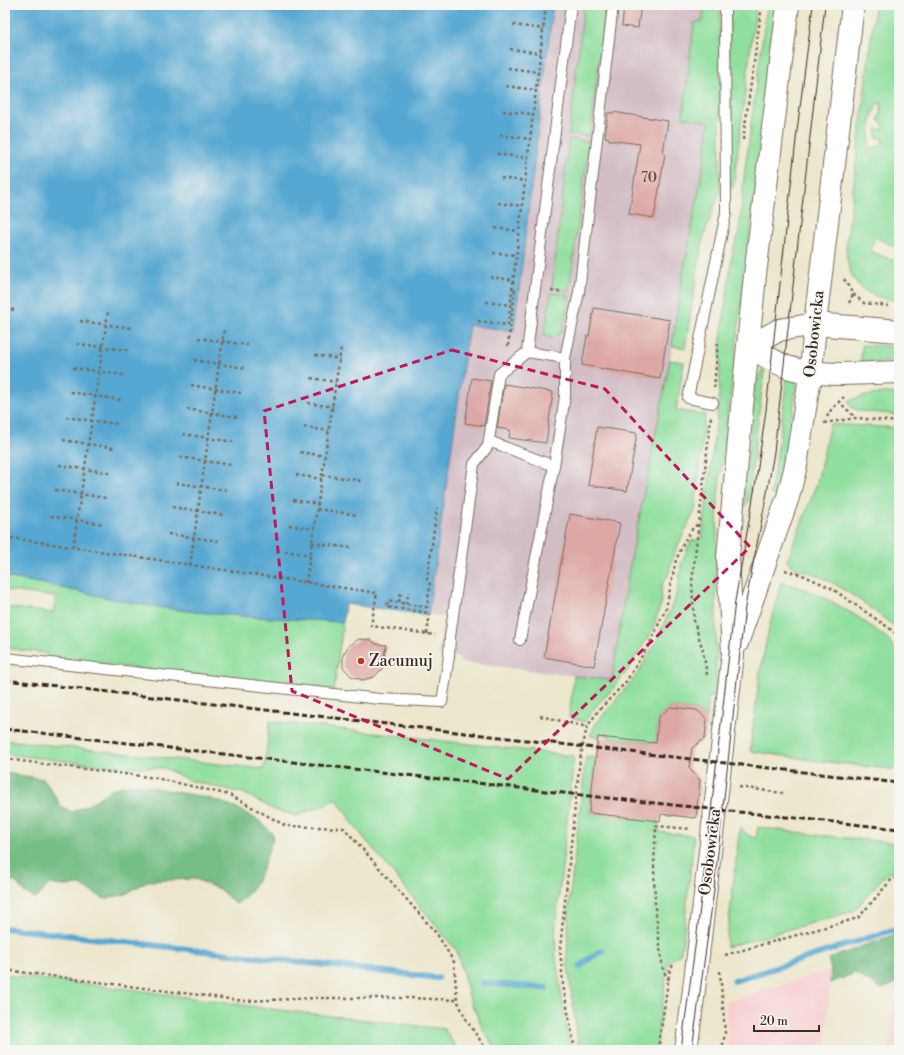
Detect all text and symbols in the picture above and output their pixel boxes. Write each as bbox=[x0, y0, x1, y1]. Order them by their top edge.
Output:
house number: 70 bbox=[641, 169, 657, 187]
street label: Osobowicka bbox=[799, 288, 829, 379]
place label: Zacumuj bbox=[369, 651, 433, 671]
marker: Zacumuj bbox=[356, 656, 366, 666]
street label: Osobowicka bbox=[695, 806, 725, 897]
scale bar bbox=[754, 1007, 819, 1033]
text: 20 m bbox=[760, 1014, 788, 1029]

